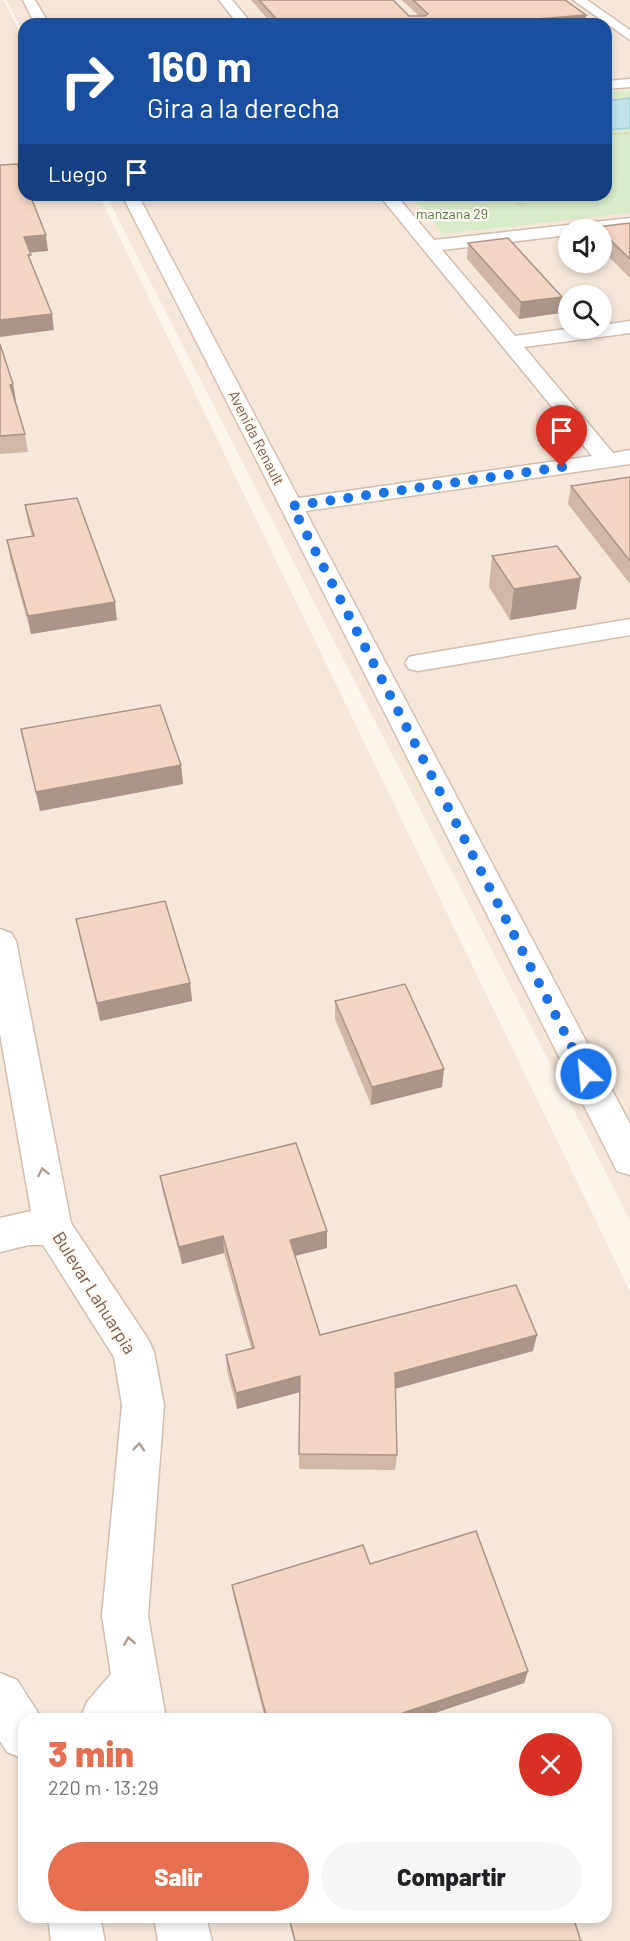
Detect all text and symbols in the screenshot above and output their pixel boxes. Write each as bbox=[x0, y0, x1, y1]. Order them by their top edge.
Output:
text: 160 m bbox=[147, 40, 252, 90]
icon: right bbox=[48, 42, 126, 120]
text: Gira a la derecha bbox=[147, 91, 340, 123]
icon: arrive bbox=[120, 156, 153, 189]
text: Luego bbox=[48, 160, 108, 186]
park label: manzana 29 bbox=[416, 205, 488, 222]
map controls bbox=[558, 219, 612, 339]
button: sound bbox=[558, 219, 612, 273]
button: search bbox=[558, 285, 612, 339]
street label: Avenida Renault bbox=[225, 387, 289, 488]
pin bbox=[536, 405, 587, 467]
icon: arrive bbox=[545, 414, 578, 447]
position arrow bbox=[554, 1042, 618, 1106]
one-way arrow bbox=[37, 1168, 50, 1178]
street label: Bulevar Lahuarpia bbox=[48, 1227, 141, 1358]
one-way arrow bbox=[132, 1442, 145, 1451]
one-way arrow bbox=[123, 1636, 135, 1645]
text: 3 min bbox=[48, 1731, 134, 1774]
button: close bbox=[519, 1733, 582, 1796]
text: 220 m · 13:29 bbox=[48, 1775, 159, 1799]
button: Salir bbox=[48, 1842, 309, 1911]
button: Compartir bbox=[321, 1842, 582, 1911]

